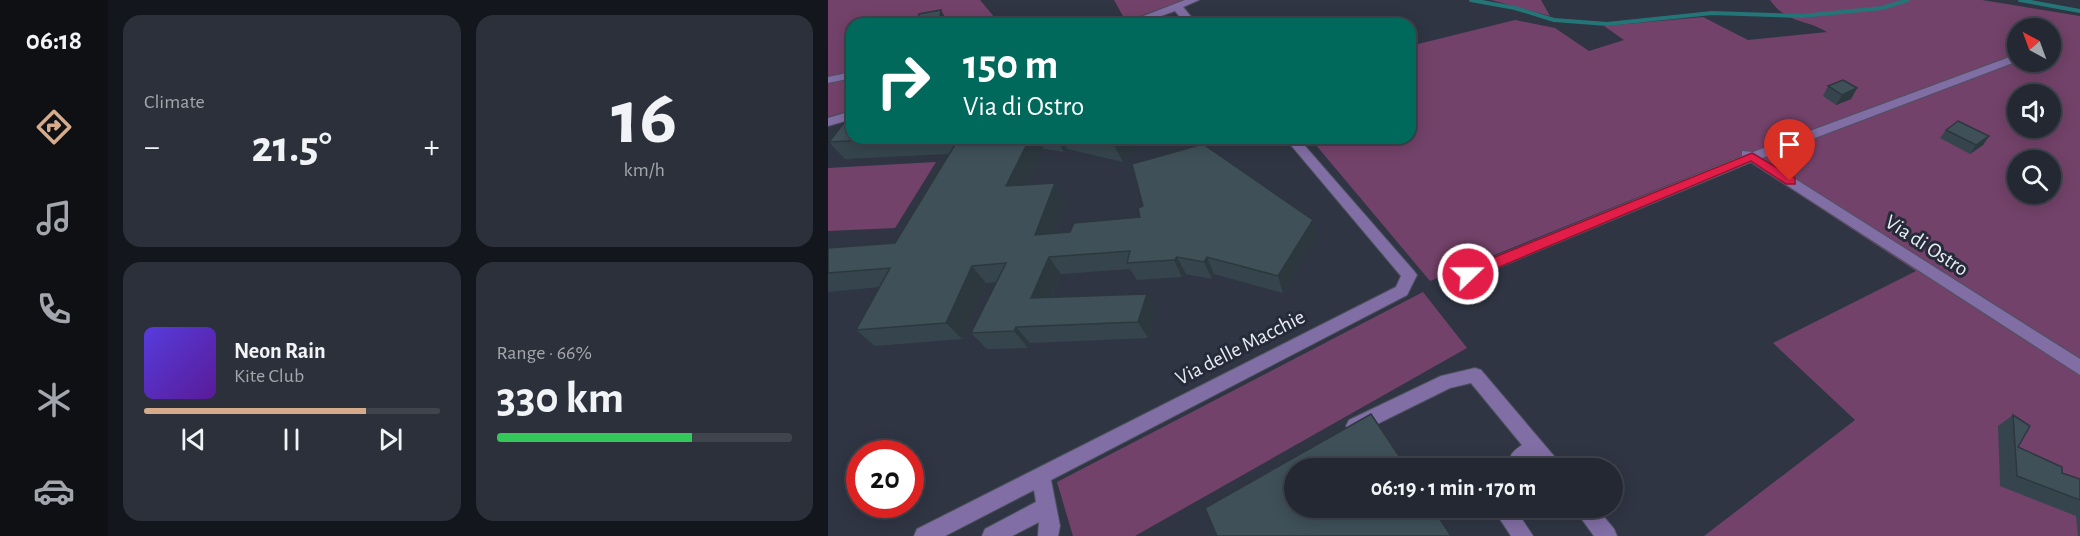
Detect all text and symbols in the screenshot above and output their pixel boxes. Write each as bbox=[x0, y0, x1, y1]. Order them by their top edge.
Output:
north arrow bbox=[2007, 18, 2061, 72]
map controls bbox=[2007, 18, 2061, 204]
text: 06:18 bbox=[26, 27, 82, 54]
icon: right bbox=[864, 42, 942, 120]
text: 150 m bbox=[963, 44, 1058, 86]
text: 16 bbox=[611, 80, 677, 158]
button: sound bbox=[2007, 84, 2061, 138]
text: Climate bbox=[144, 92, 205, 112]
text: Via di Ostro bbox=[963, 93, 1084, 120]
icon: directions bbox=[33, 106, 75, 148]
pin bbox=[1764, 119, 1815, 181]
text: 21.5° bbox=[252, 125, 332, 170]
icon: arrive bbox=[1773, 128, 1806, 161]
text: − bbox=[144, 131, 160, 164]
text: + bbox=[424, 131, 439, 164]
button: search bbox=[2007, 150, 2061, 204]
text: km/h bbox=[624, 160, 665, 180]
icon: music bbox=[33, 197, 75, 239]
street label: Via di Ostro bbox=[1881, 211, 1972, 280]
position arrow bbox=[1436, 242, 1500, 306]
icon: phone bbox=[33, 288, 75, 330]
street label: Via delle Macchie bbox=[1172, 306, 1308, 389]
text: Neon Rain bbox=[234, 340, 326, 362]
text: Range · 66% bbox=[497, 343, 592, 363]
text: Kite Club bbox=[234, 366, 304, 386]
text: 330 km bbox=[497, 376, 624, 421]
icon: climate bbox=[33, 379, 75, 421]
icon: previous bbox=[177, 423, 210, 456]
icon: pause bbox=[275, 423, 308, 456]
icon: next bbox=[374, 423, 407, 456]
speed limit sign: 20 bbox=[846, 440, 924, 518]
icon: car bbox=[33, 470, 75, 512]
text: 06:19 · 1 min · 170 m bbox=[1371, 477, 1536, 499]

